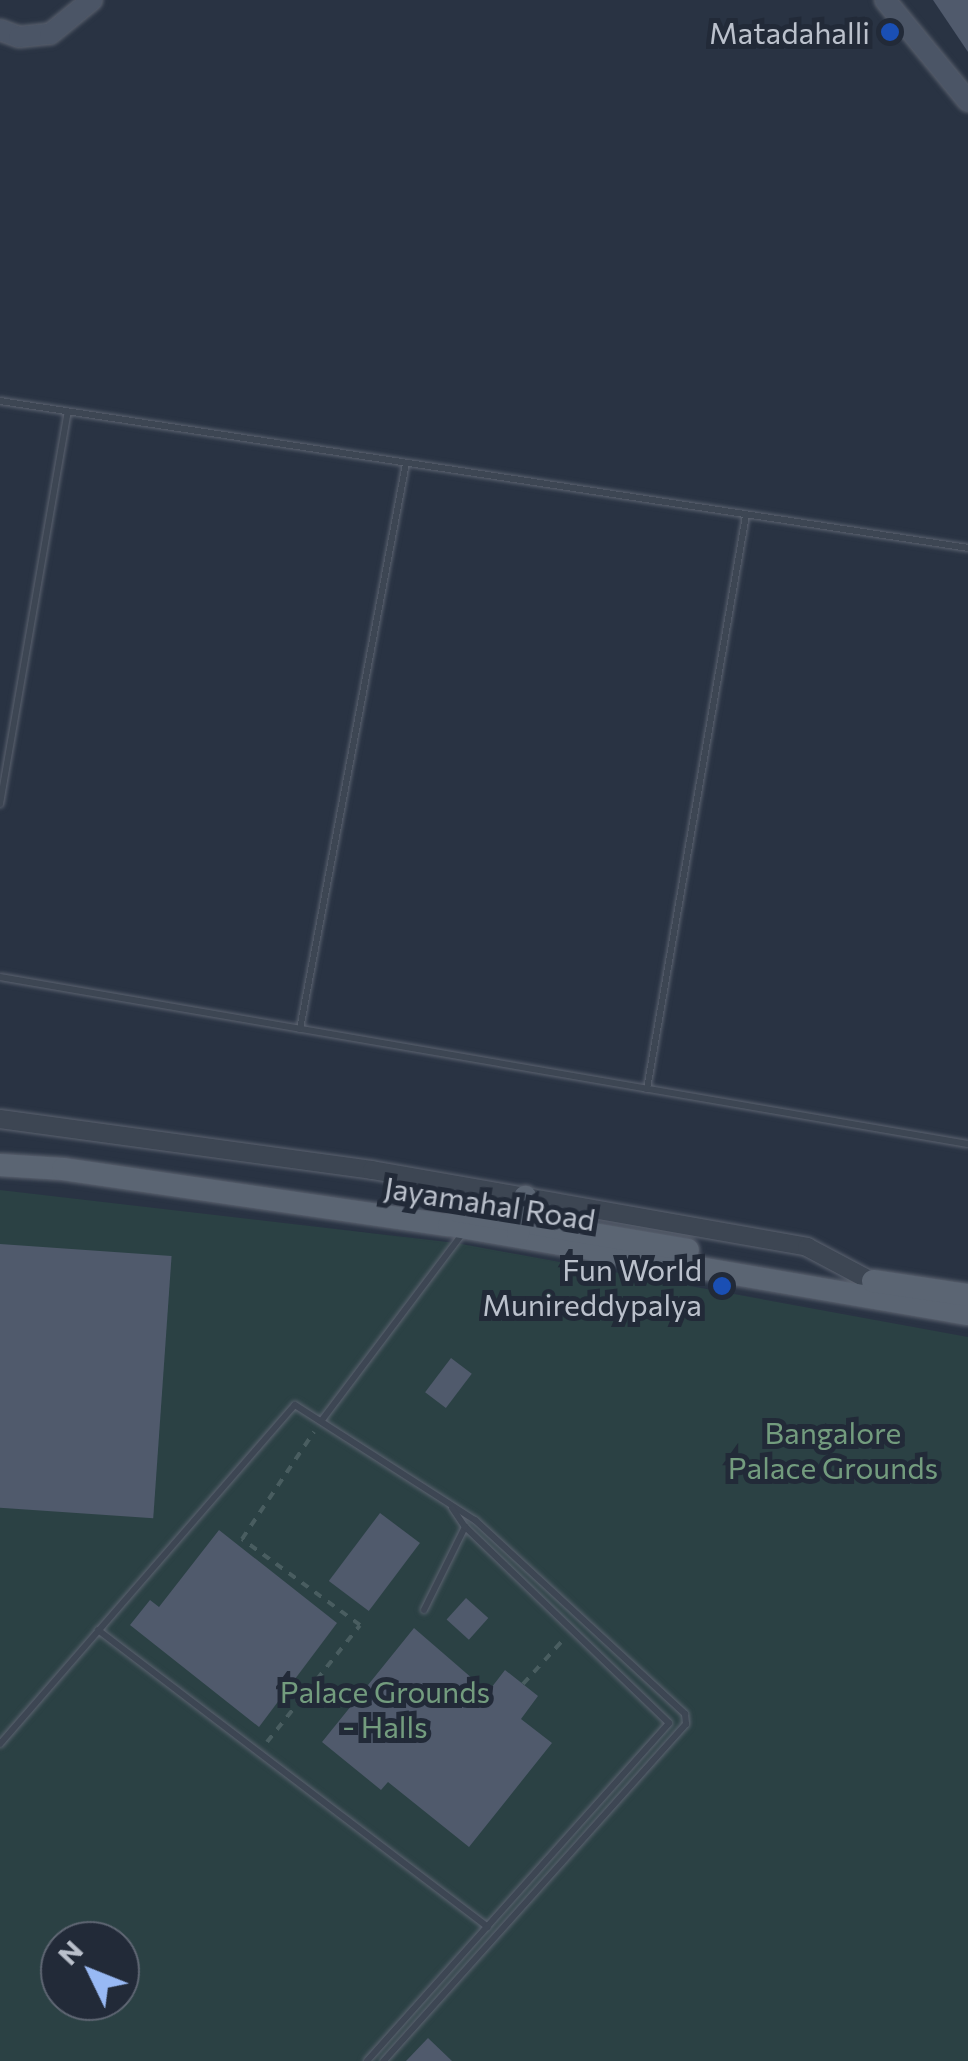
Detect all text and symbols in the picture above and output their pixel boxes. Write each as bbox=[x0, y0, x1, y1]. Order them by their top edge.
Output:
place label: Matadahalli bbox=[709, 14, 870, 50]
marker: Matadahalli bbox=[879, 21, 901, 43]
street label: Jayamahal Road bbox=[382, 1169, 598, 1237]
place label: Fun World Munireddypalya bbox=[482, 1251, 702, 1322]
marker: Fun World Munireddypalya bbox=[711, 1275, 733, 1297]
park label: Bangalore Palace Grounds bbox=[728, 1414, 938, 1484]
park label: Palace Grounds - Halls bbox=[280, 1673, 490, 1744]
north arrow bbox=[40, 1921, 140, 2021]
text: N bbox=[50, 1933, 89, 1971]

